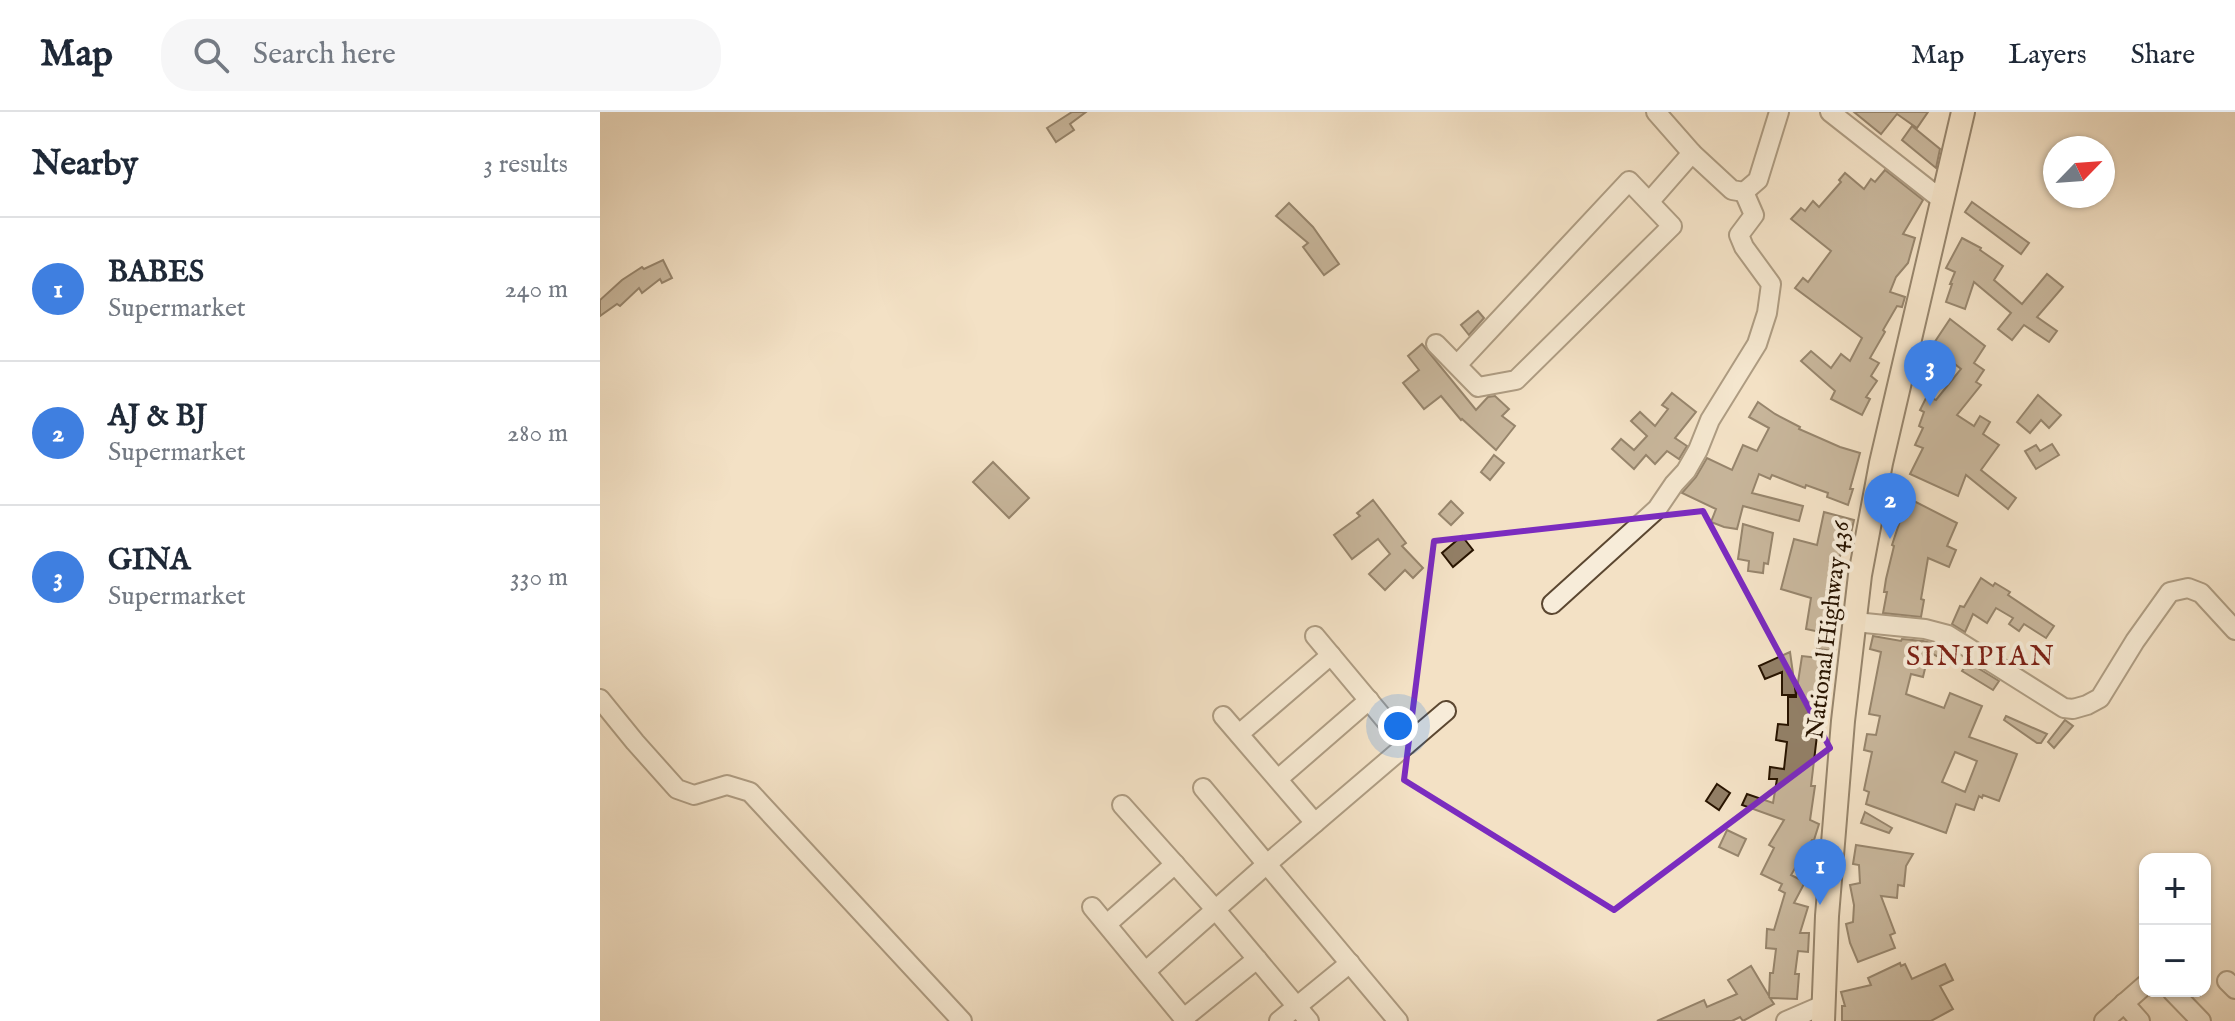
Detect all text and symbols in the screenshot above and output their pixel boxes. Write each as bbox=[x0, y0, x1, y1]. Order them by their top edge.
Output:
search box bbox=[161, 19, 721, 91]
text: Map bbox=[40, 31, 113, 79]
icon: search bbox=[189, 33, 233, 77]
text: Search here bbox=[253, 36, 396, 74]
text: Map bbox=[1911, 38, 1964, 73]
text: Layers bbox=[2008, 38, 2087, 73]
text: Share bbox=[2131, 38, 2195, 73]
north arrow bbox=[2043, 136, 2115, 208]
text: Nearby bbox=[32, 143, 138, 186]
text: 3 results bbox=[483, 148, 568, 181]
text: BABES bbox=[108, 254, 204, 292]
text: 1 bbox=[53, 273, 63, 306]
text: 240 m bbox=[505, 273, 568, 306]
text: Supermarket bbox=[108, 292, 246, 325]
pin: 3 bbox=[1904, 340, 1956, 406]
text: AJ & BJ bbox=[108, 398, 207, 436]
text: 2 bbox=[52, 417, 64, 450]
text: 280 m bbox=[507, 417, 568, 450]
text: Supermarket bbox=[108, 436, 246, 469]
pin: 2 bbox=[1864, 473, 1916, 539]
street label: National Highway 436 bbox=[1800, 519, 1858, 741]
text: GINA bbox=[108, 542, 190, 580]
text: 3 bbox=[53, 561, 63, 594]
text: 330 m bbox=[510, 561, 568, 594]
text: Supermarket bbox=[108, 580, 246, 613]
district label: SINIPIAN bbox=[1906, 640, 2056, 675]
your location bbox=[1378, 706, 1418, 746]
pin: 1 bbox=[1794, 839, 1846, 905]
map controls bbox=[2139, 853, 2211, 997]
button: + bbox=[2139, 853, 2211, 925]
button: − bbox=[2139, 925, 2211, 997]

